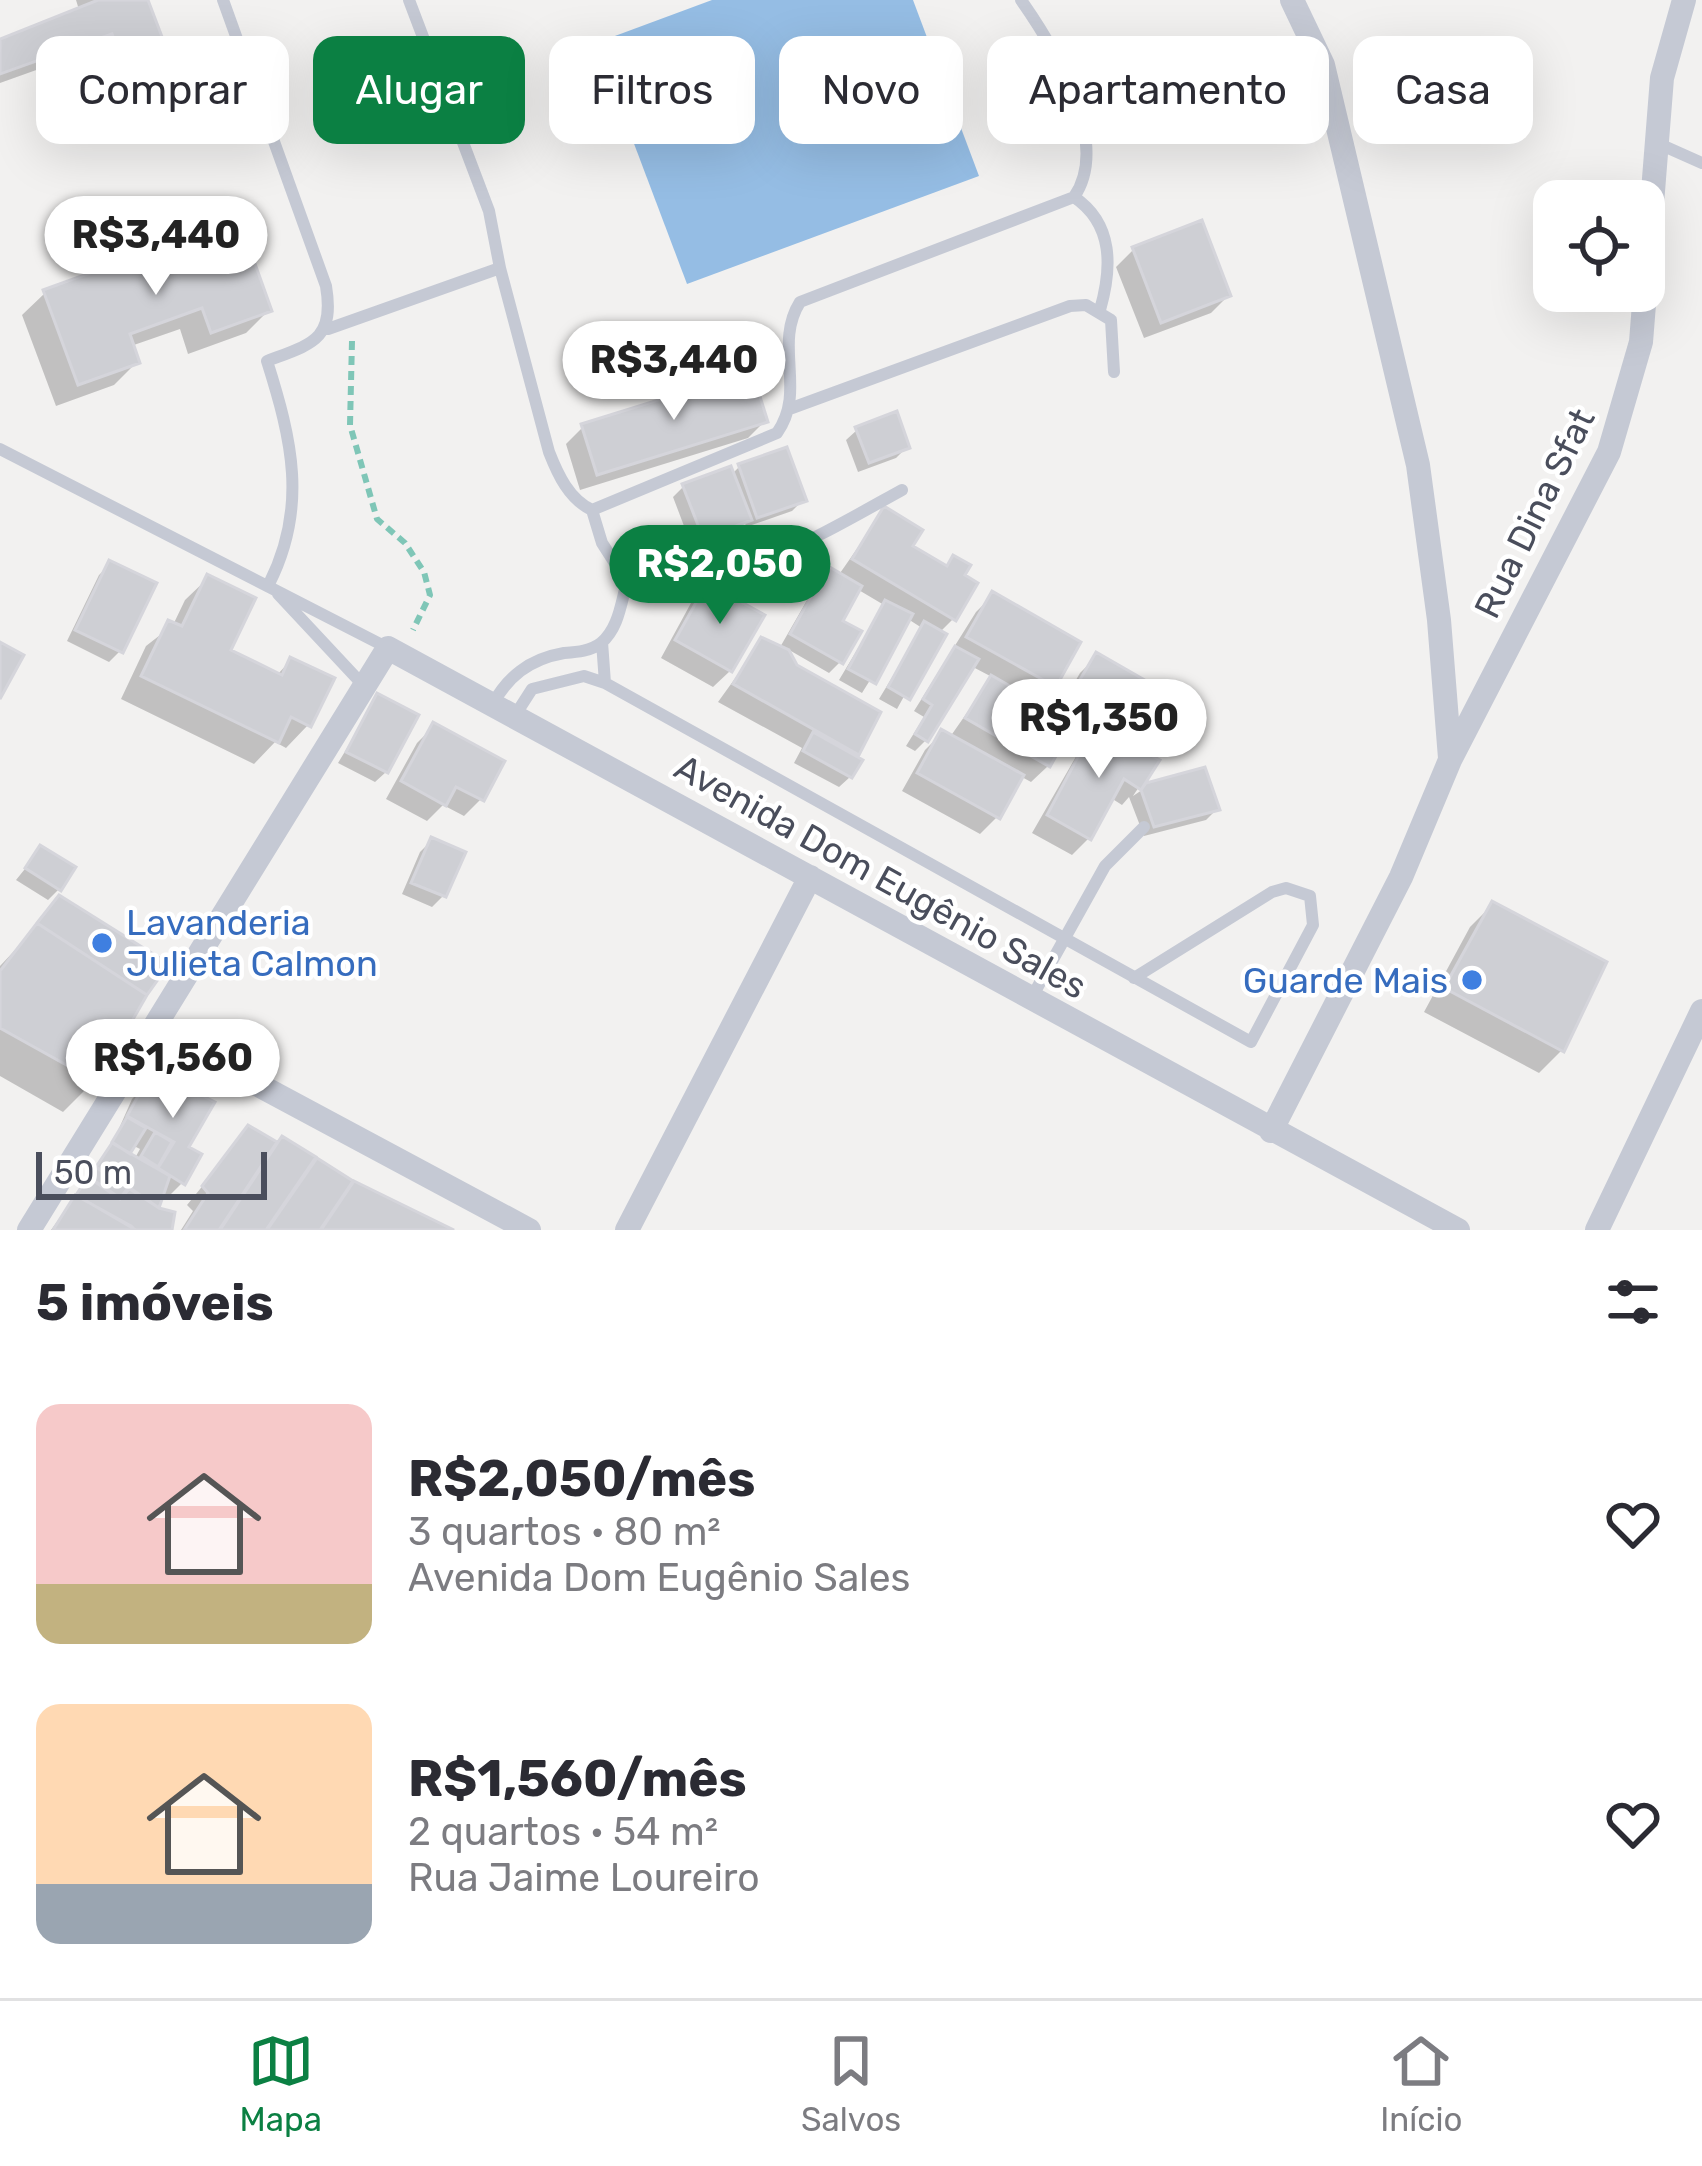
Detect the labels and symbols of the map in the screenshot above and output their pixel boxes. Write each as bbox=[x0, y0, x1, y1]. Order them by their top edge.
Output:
pin: R$3,440 bbox=[45, 196, 267, 298]
pin: R$3,440 bbox=[563, 321, 785, 423]
street label: Rua Dina Sfat bbox=[1465, 401, 1604, 625]
pin: R$2,050 bbox=[609, 525, 831, 627]
pin: R$1,350 bbox=[988, 679, 1210, 781]
street label: Avenida Dom Eugênio Sales bbox=[667, 745, 1094, 1008]
place label: Lavanderia Julieta Calmon bbox=[126, 901, 378, 985]
marker: Lavanderia Julieta Calmon bbox=[89, 930, 115, 956]
place label: Guarde Mais bbox=[1243, 959, 1448, 1002]
marker: Guarde Mais bbox=[1459, 967, 1485, 993]
pin: R$1,560 bbox=[62, 1019, 284, 1121]
scale bar bbox=[36, 1146, 267, 1199]

